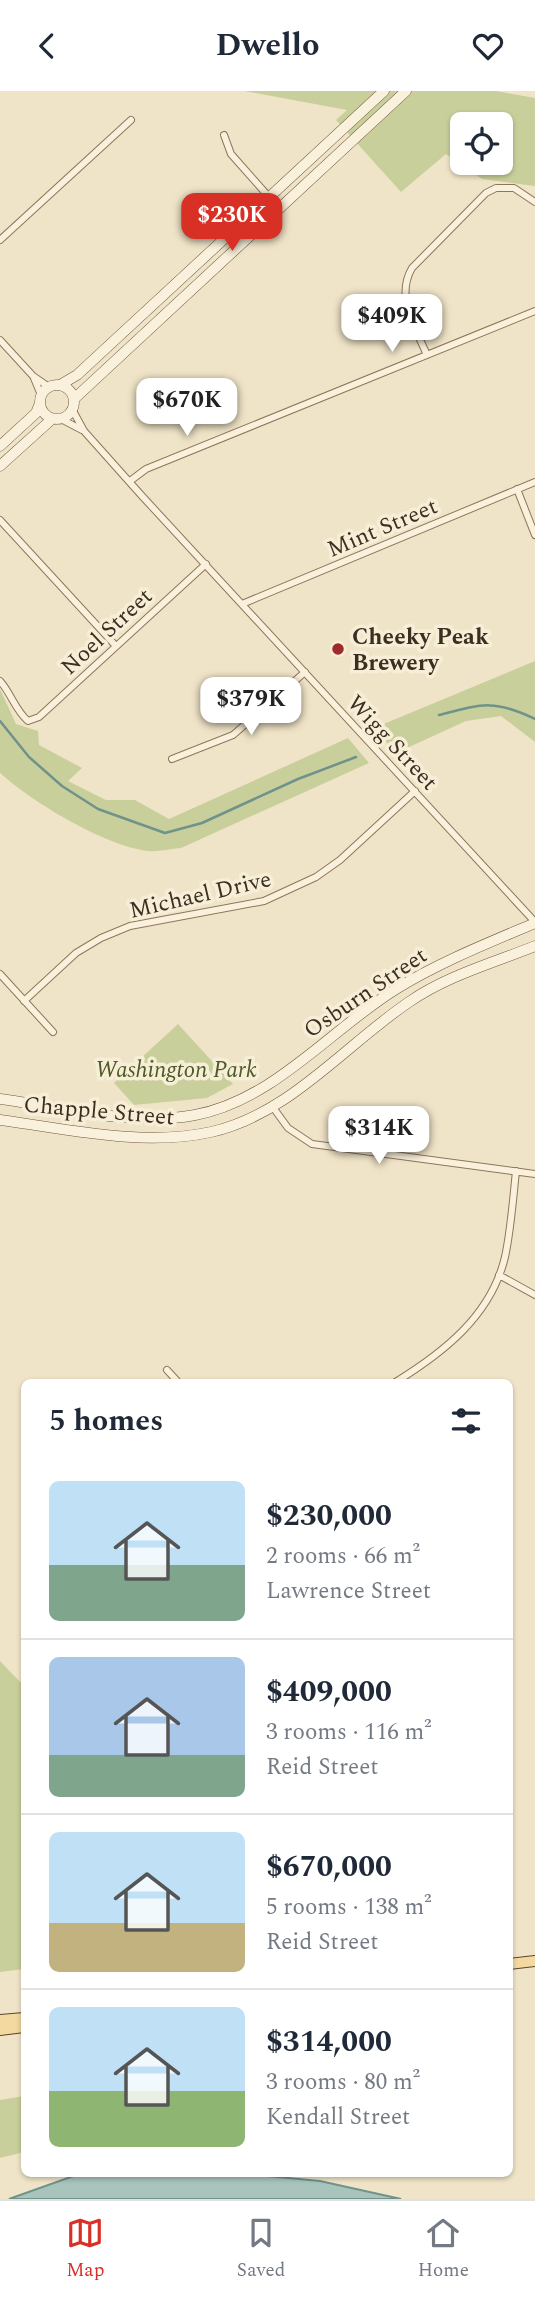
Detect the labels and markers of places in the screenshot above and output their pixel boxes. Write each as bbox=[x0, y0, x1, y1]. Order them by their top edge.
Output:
pin: $230K bbox=[183, 193, 281, 253]
pin: $409K bbox=[343, 295, 441, 354]
pin: $670K bbox=[138, 379, 236, 438]
place label: Cheeky Peak Brewery bbox=[352, 620, 489, 681]
marker: Cheeky Peak Brewery bbox=[330, 641, 346, 657]
pin: $379K bbox=[202, 677, 300, 737]
pin: $314K bbox=[330, 1107, 428, 1166]

